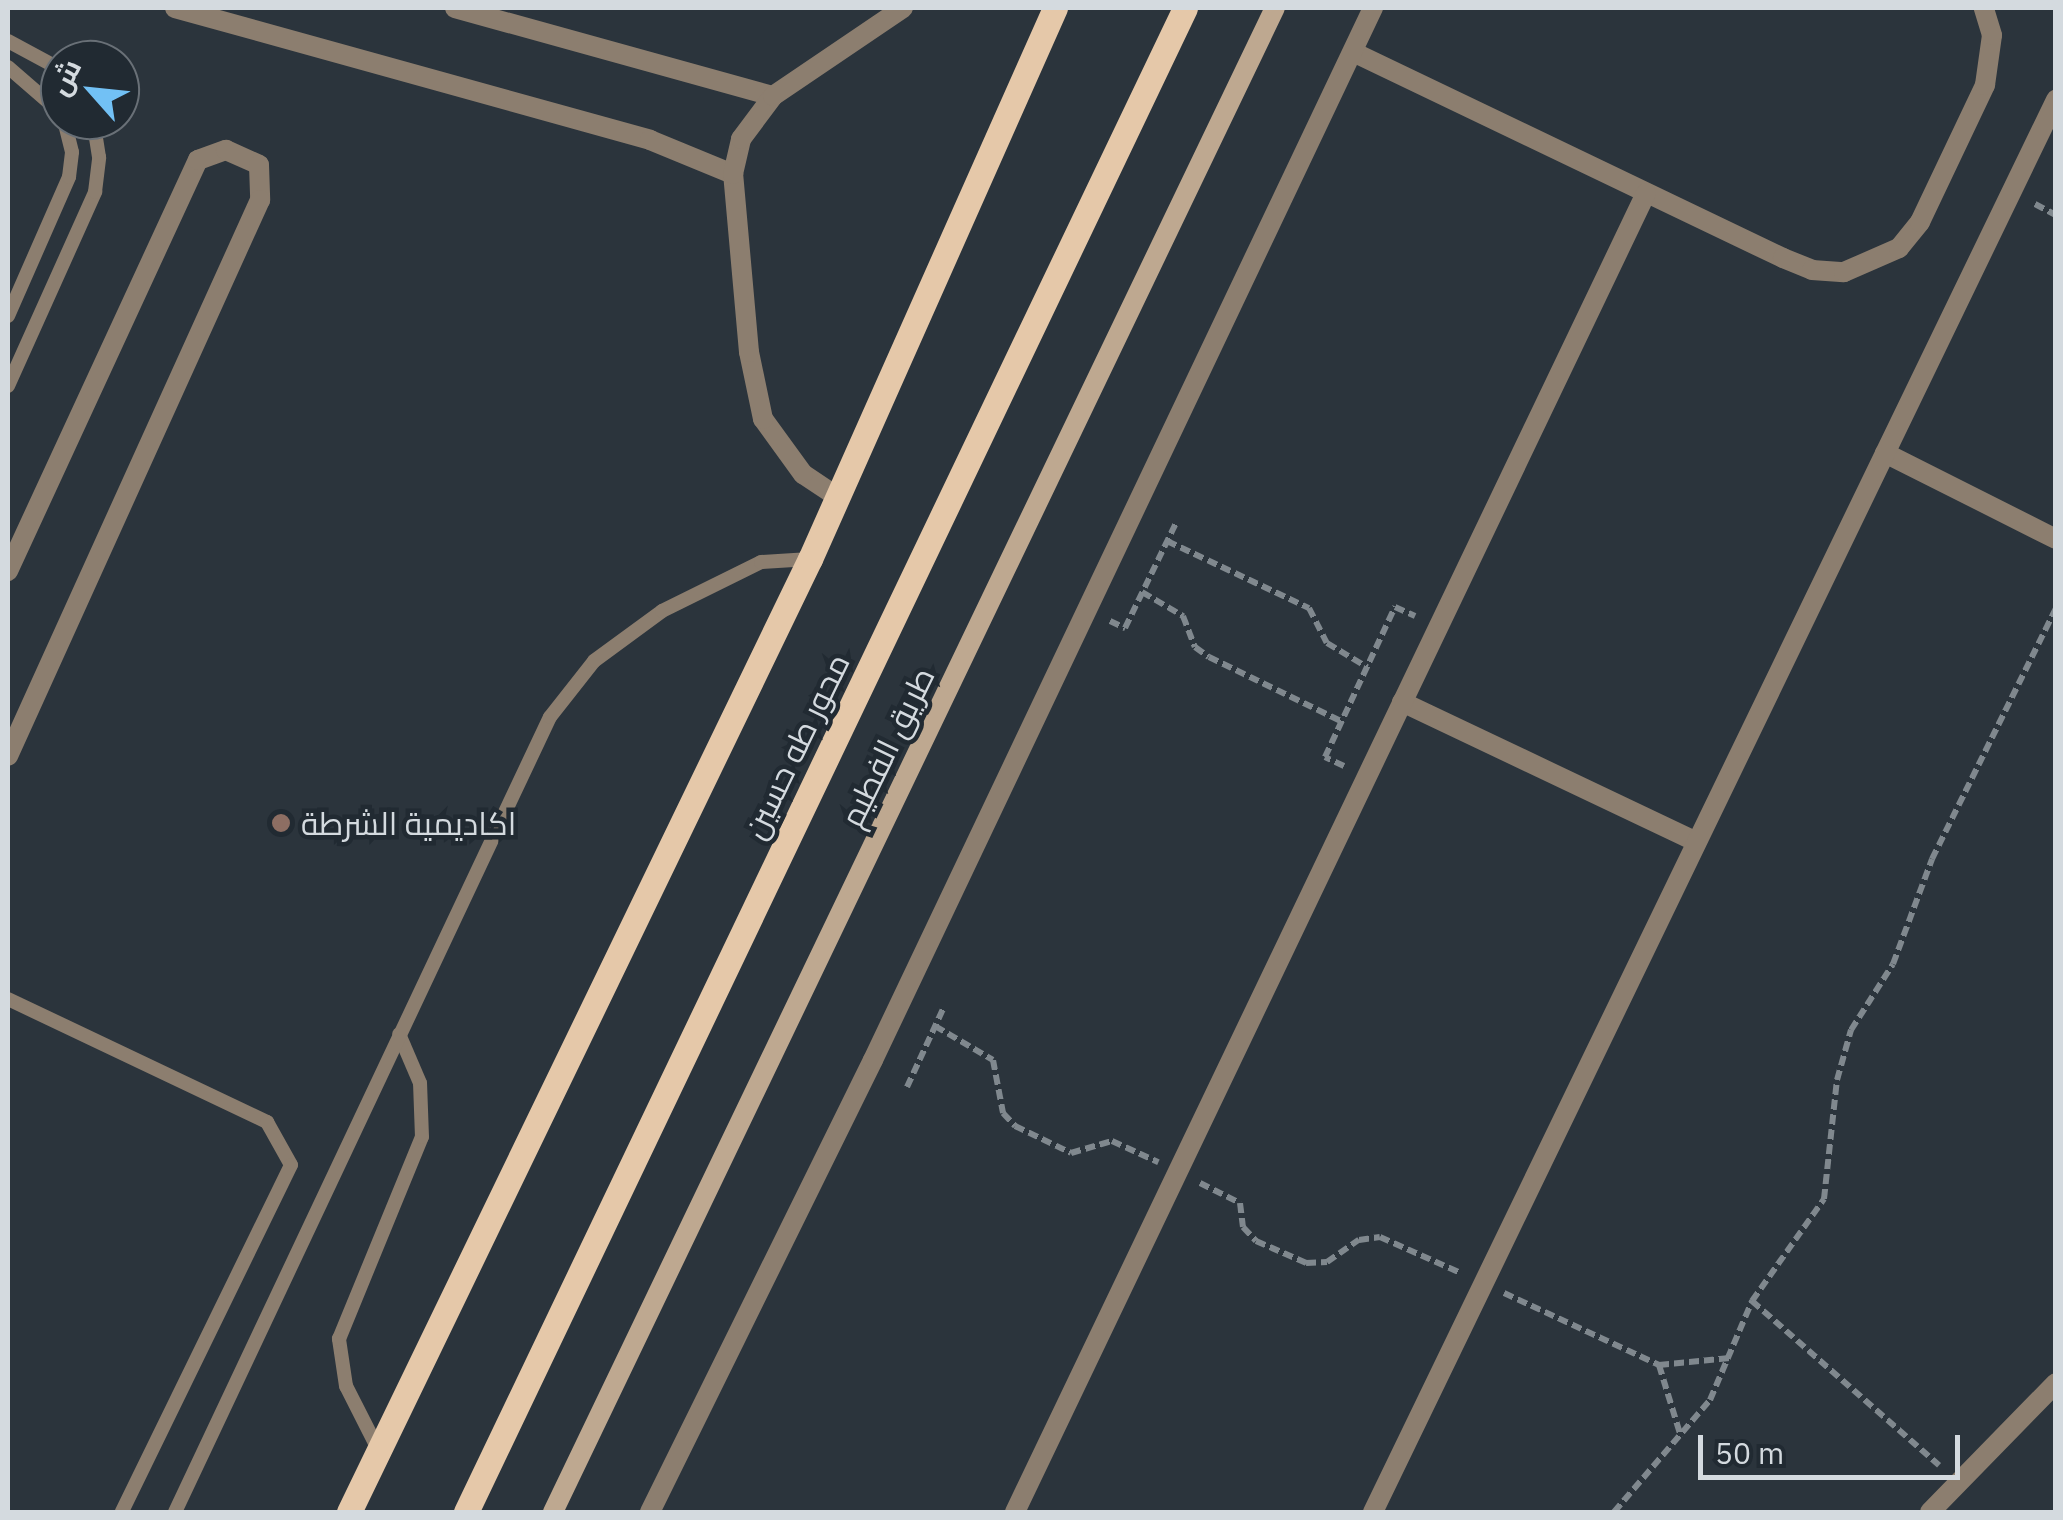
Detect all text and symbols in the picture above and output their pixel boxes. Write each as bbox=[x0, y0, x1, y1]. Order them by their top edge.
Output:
north arrow bbox=[40, 40, 140, 140]
text: ش bbox=[40, 53, 89, 101]
street label: محور طه حسين bbox=[735, 647, 857, 845]
street label: طريق الفطيم bbox=[832, 661, 942, 833]
place label: اكاديمية الشرطة bbox=[301, 804, 516, 842]
marker: اكاديمية الشرطة bbox=[270, 812, 292, 834]
scale bar bbox=[1703, 1415, 1966, 1477]
text: 50 m bbox=[1715, 1433, 1784, 1472]

